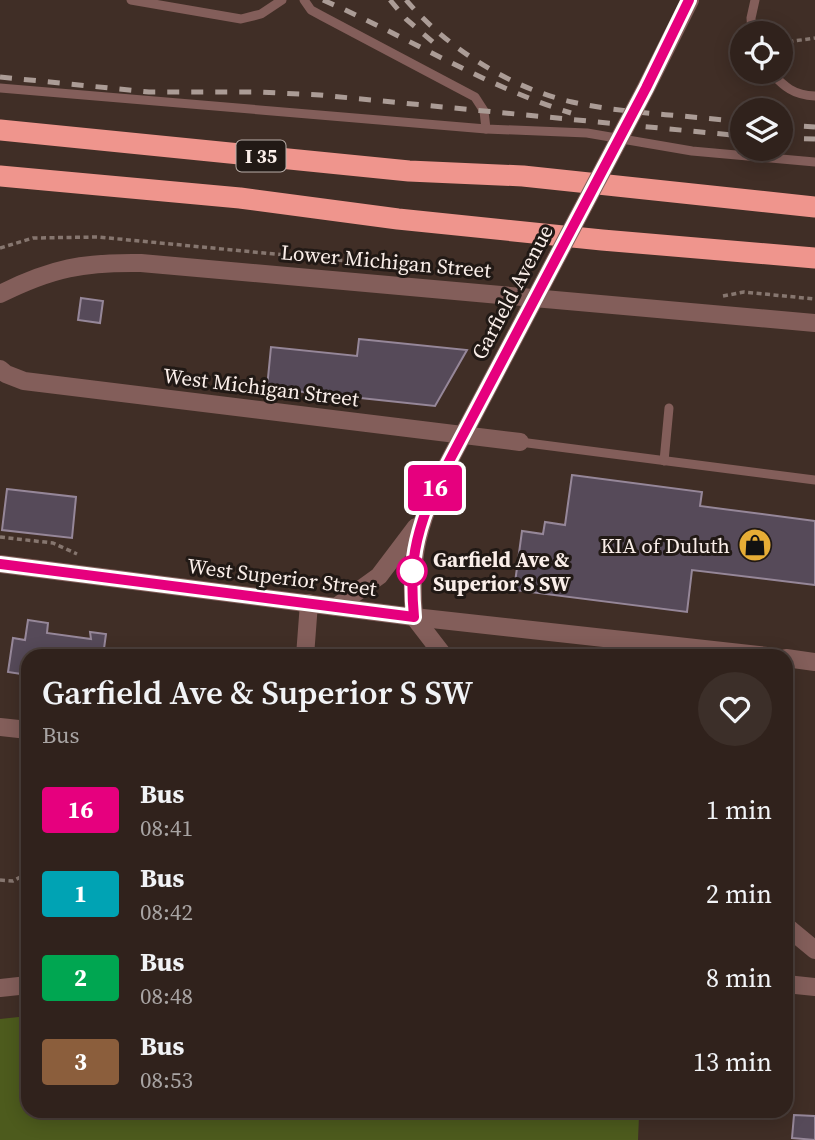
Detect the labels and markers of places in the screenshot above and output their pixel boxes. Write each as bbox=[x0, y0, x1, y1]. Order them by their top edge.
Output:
shop icon: KIA of Duluth bbox=[736, 526, 774, 564]
place label: KIA of Duluth bbox=[601, 531, 730, 560]
place label: Garfield Ave & Superior S SW bbox=[433, 545, 571, 598]
marker: Garfield Ave & Superior S SW bbox=[397, 556, 427, 586]

